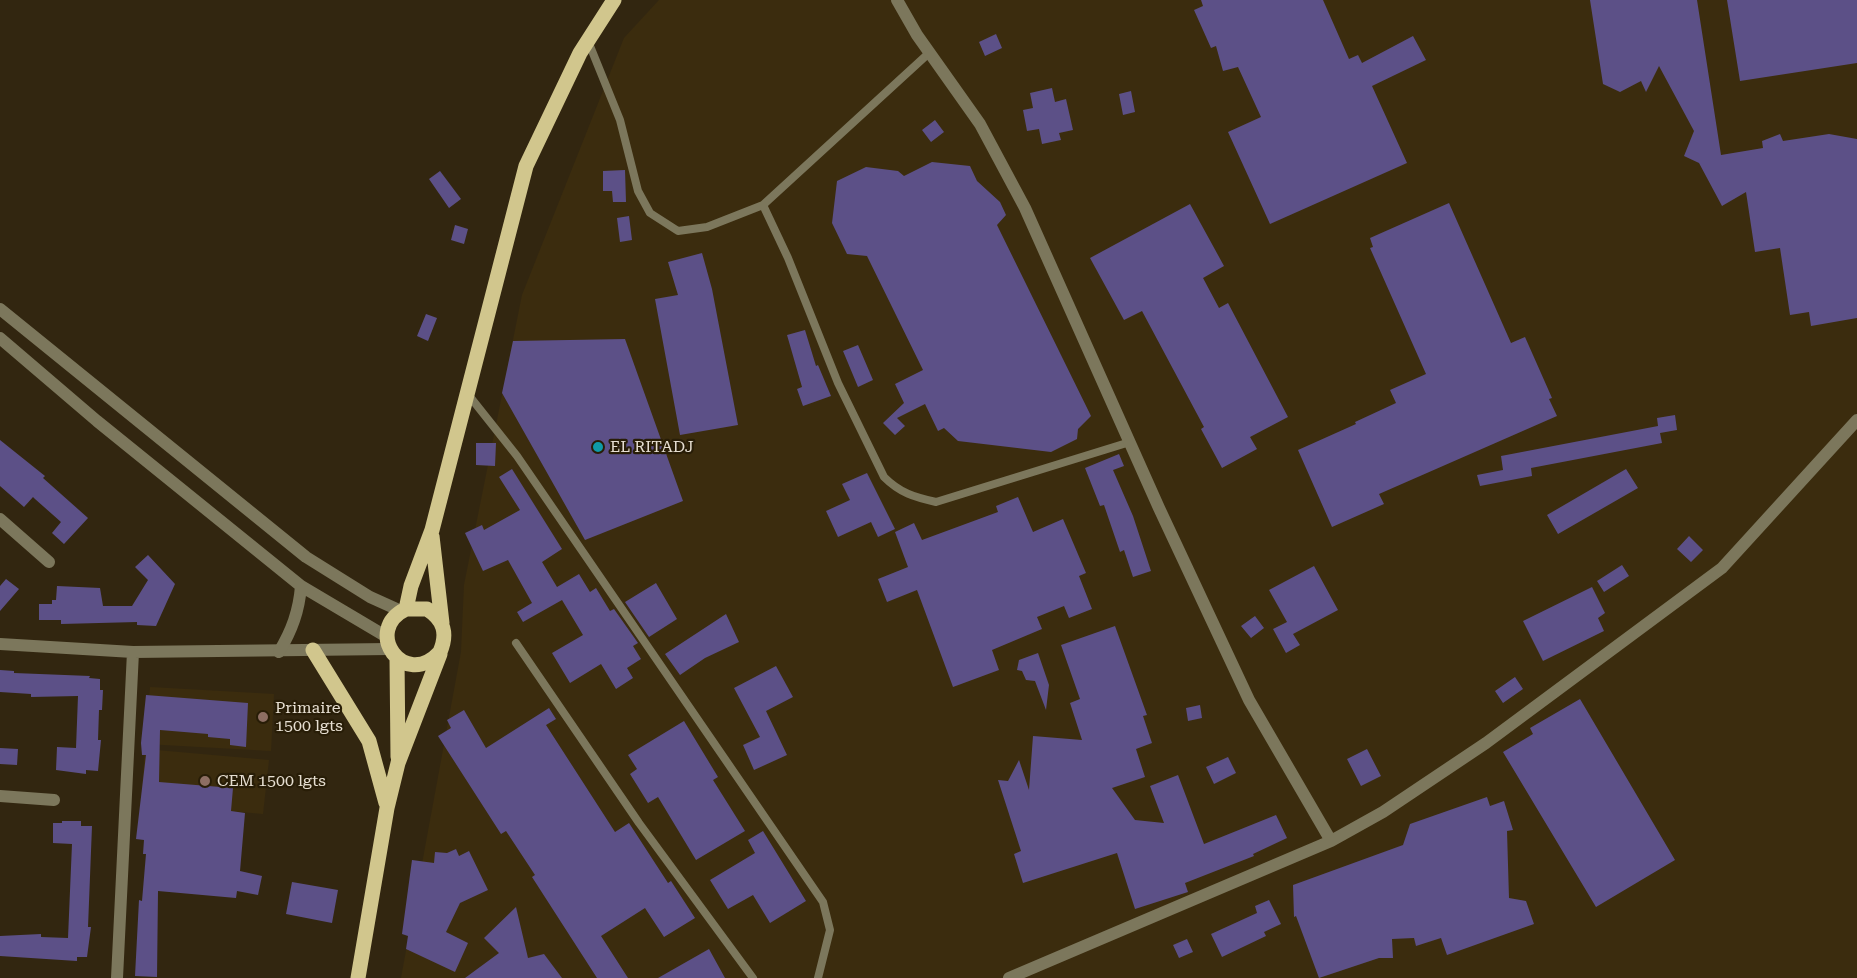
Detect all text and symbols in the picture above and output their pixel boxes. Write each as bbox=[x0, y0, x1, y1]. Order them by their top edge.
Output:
place label: EL RITADJ bbox=[610, 437, 694, 457]
marker: EL RITADJ bbox=[591, 440, 605, 454]
place label: Primaire 1500 lgts bbox=[275, 698, 343, 736]
marker: Primaire 1500 lgts bbox=[256, 710, 270, 724]
place label: CEM 1500 lgts bbox=[217, 771, 326, 791]
marker: CEM 1500 lgts bbox=[198, 774, 212, 788]

